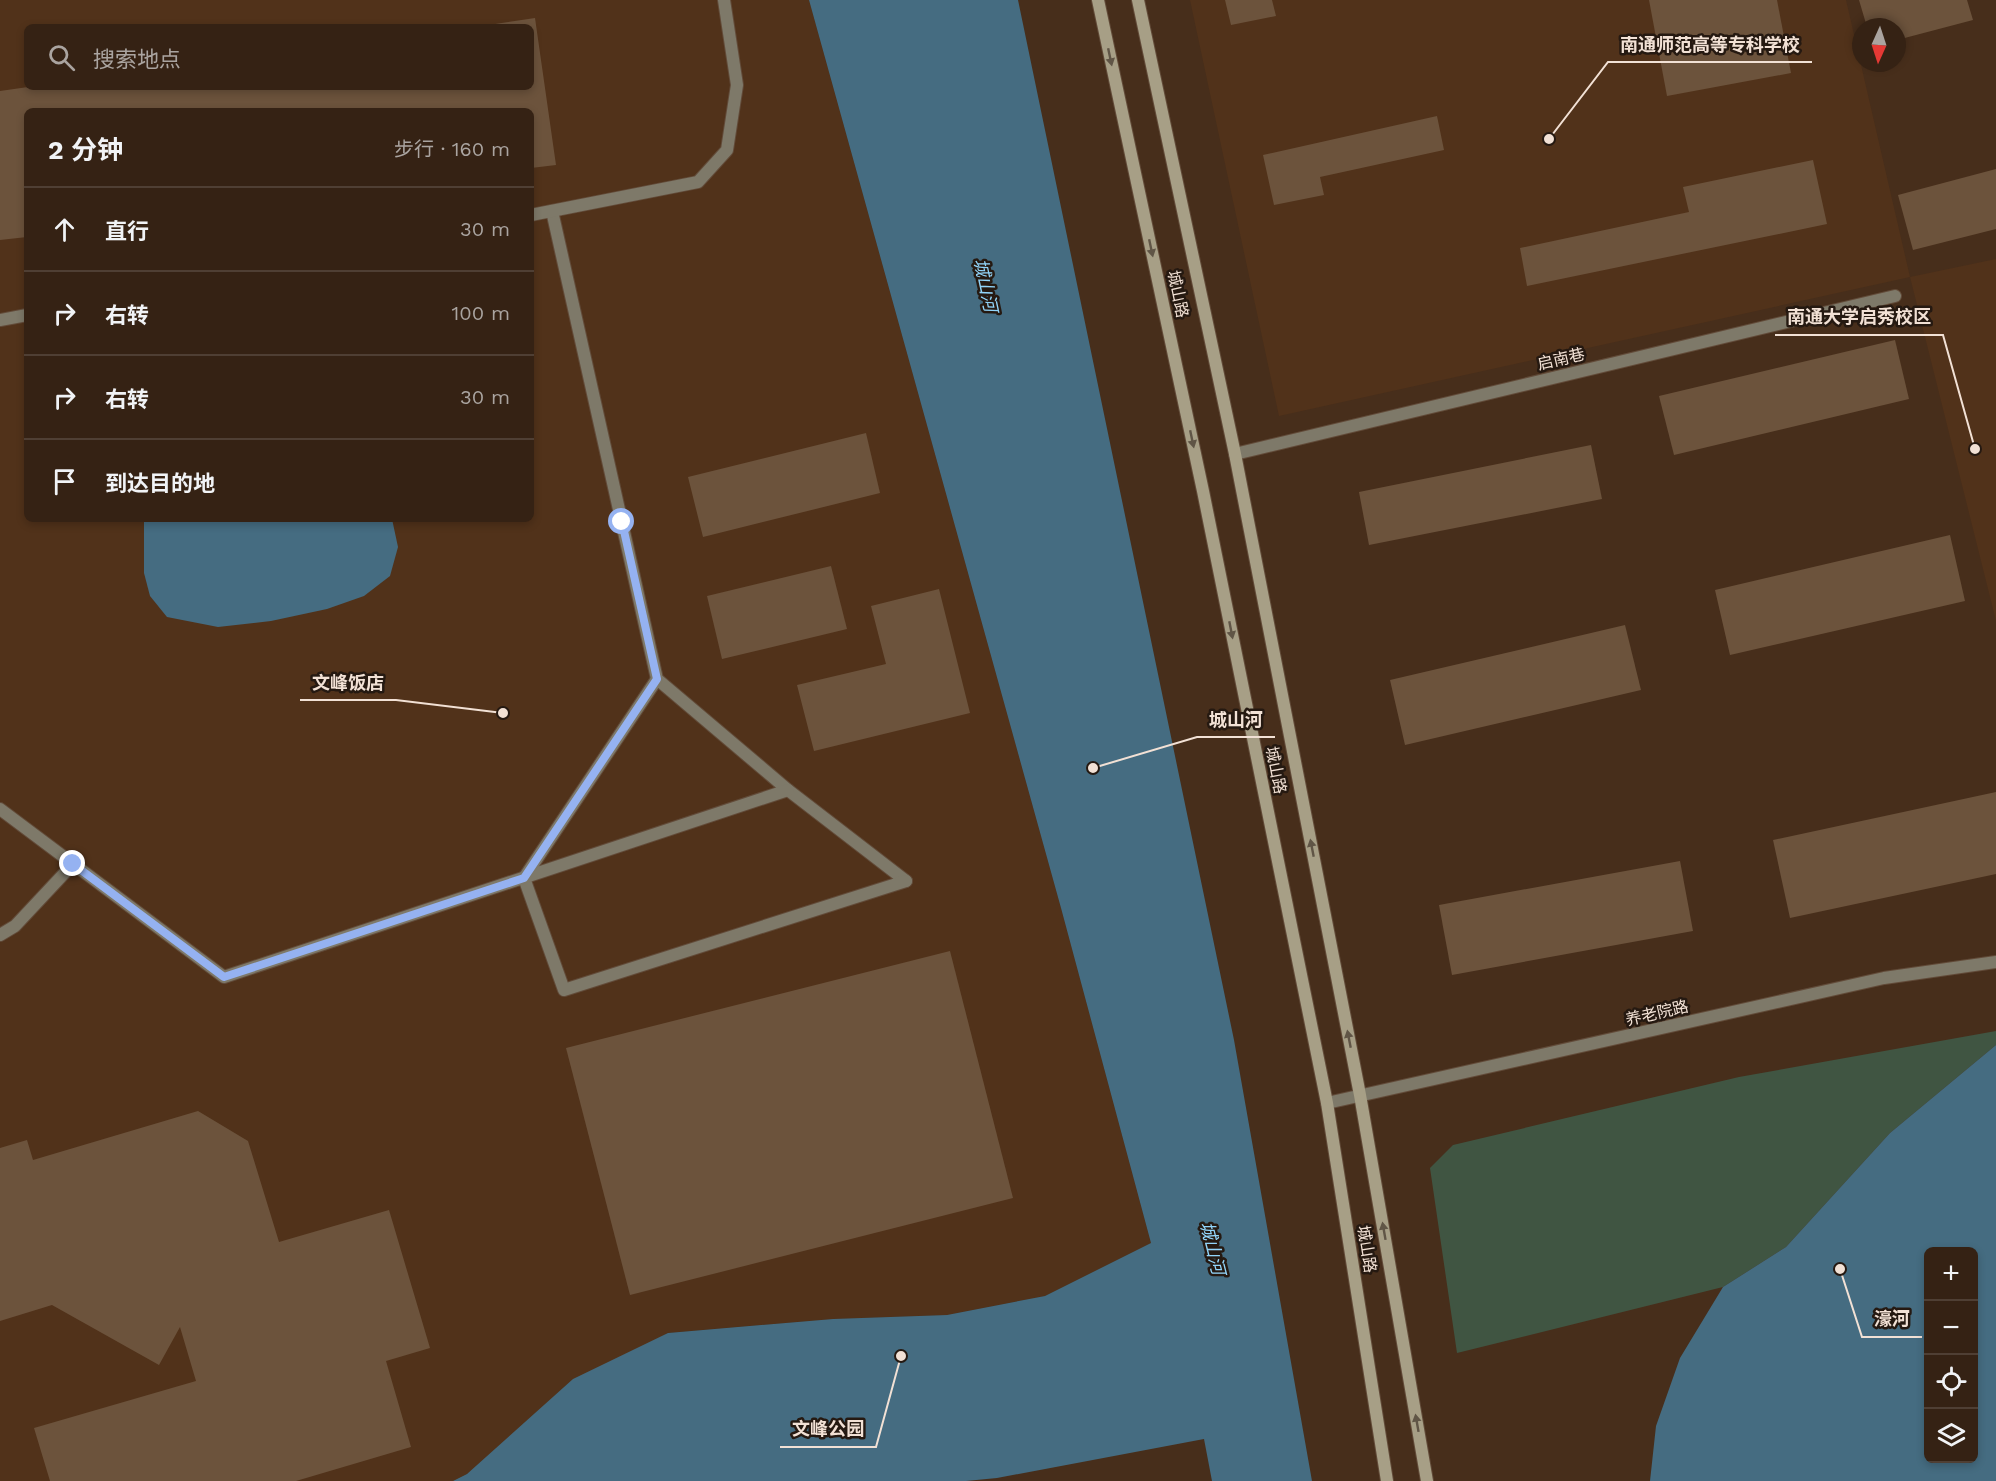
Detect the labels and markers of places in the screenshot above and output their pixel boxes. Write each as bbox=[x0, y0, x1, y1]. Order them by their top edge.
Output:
callout: 南通师范高等专科学校 bbox=[1608, 26, 1812, 62]
callout: 南通大学启秀校区 bbox=[1775, 299, 1943, 335]
callout: 文峰饭店 bbox=[300, 664, 396, 700]
callout: 城山河 bbox=[1197, 701, 1275, 737]
callout: 濠河 bbox=[1862, 1301, 1922, 1337]
callout: 文峰公园 bbox=[780, 1411, 876, 1447]

